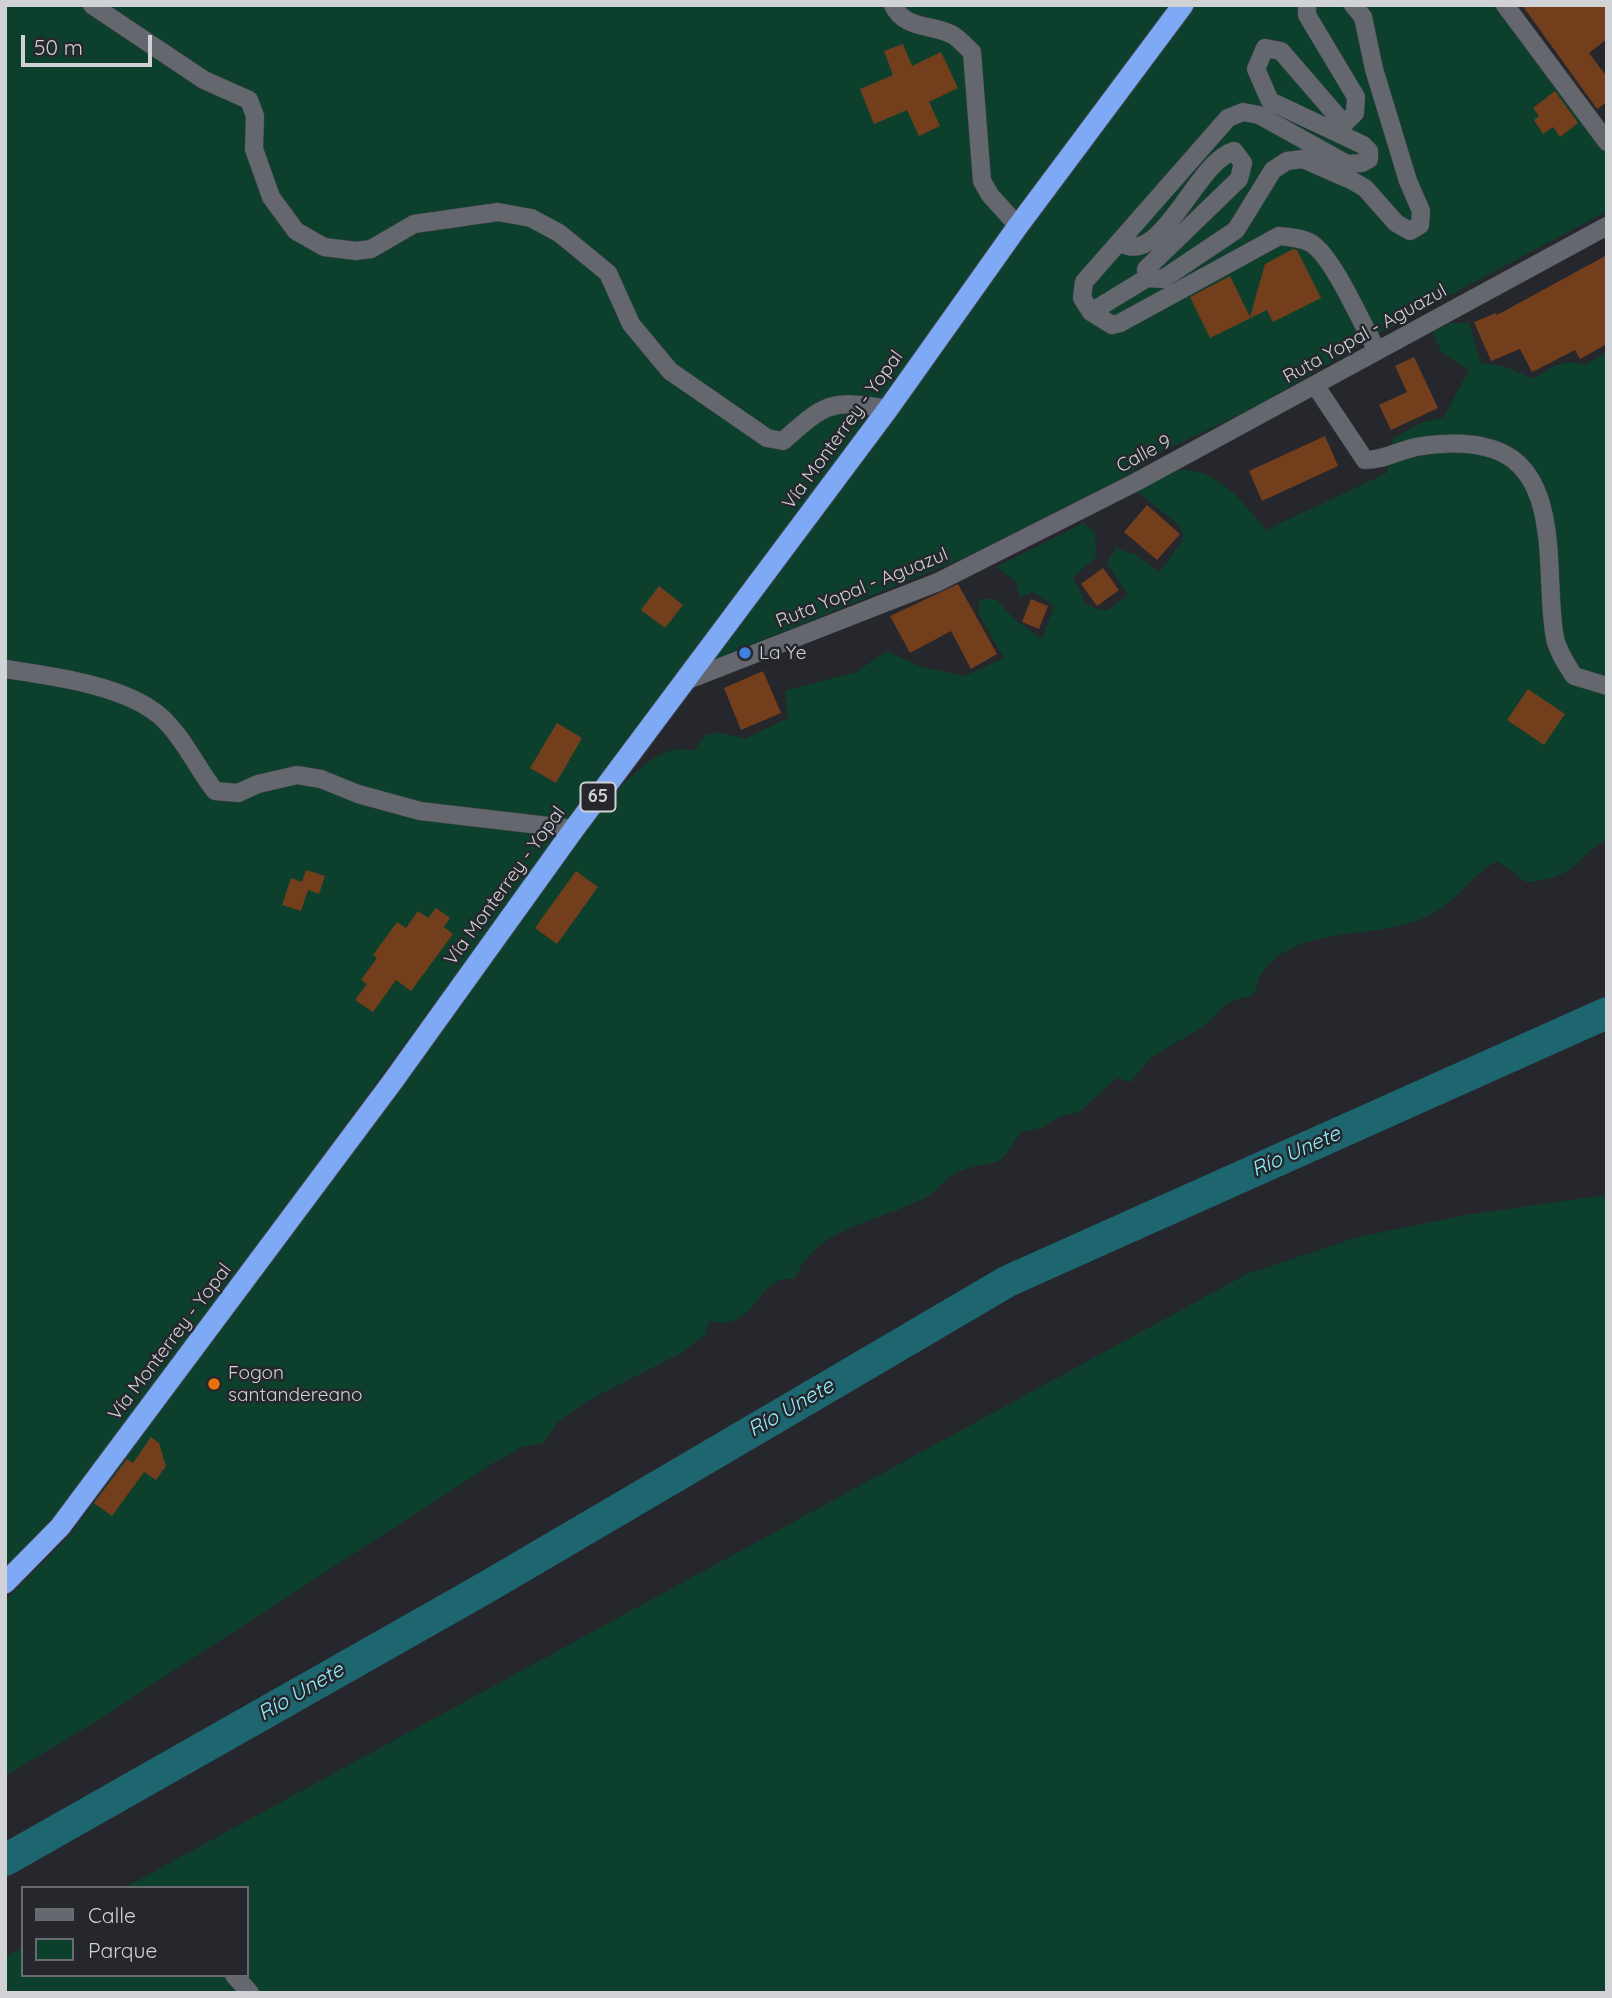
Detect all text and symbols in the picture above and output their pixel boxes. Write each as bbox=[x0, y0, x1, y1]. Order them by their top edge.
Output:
scale bar bbox=[24, 21, 156, 65]
text: 50 m bbox=[34, 34, 83, 60]
street label: Ruta Yopal - Aguazul bbox=[1279, 280, 1451, 388]
street label: Vía Monterrey - Yopal bbox=[778, 346, 908, 514]
street label: Calle 9 bbox=[1113, 430, 1175, 478]
street label: Ruta Yopal - Aguazul bbox=[773, 543, 951, 633]
place label: La Ye bbox=[759, 642, 806, 664]
marker: La Ye bbox=[737, 645, 753, 661]
road number: 65 bbox=[580, 782, 616, 812]
street label: Vía Monterrey - Yopal bbox=[440, 802, 570, 970]
water label: Río Unete bbox=[1248, 1121, 1344, 1183]
street label: Vía Monterrey - Yopal bbox=[103, 1259, 237, 1425]
place label: Fogon santandereano bbox=[228, 1362, 362, 1406]
water label: Río Unete bbox=[744, 1373, 838, 1443]
marker: Fogon santandereano bbox=[206, 1376, 222, 1392]
water label: Río Unete bbox=[254, 1657, 348, 1727]
legend bbox=[21, 1886, 248, 1977]
text: Calle bbox=[88, 1902, 136, 1928]
text: Parque bbox=[88, 1937, 157, 1963]

